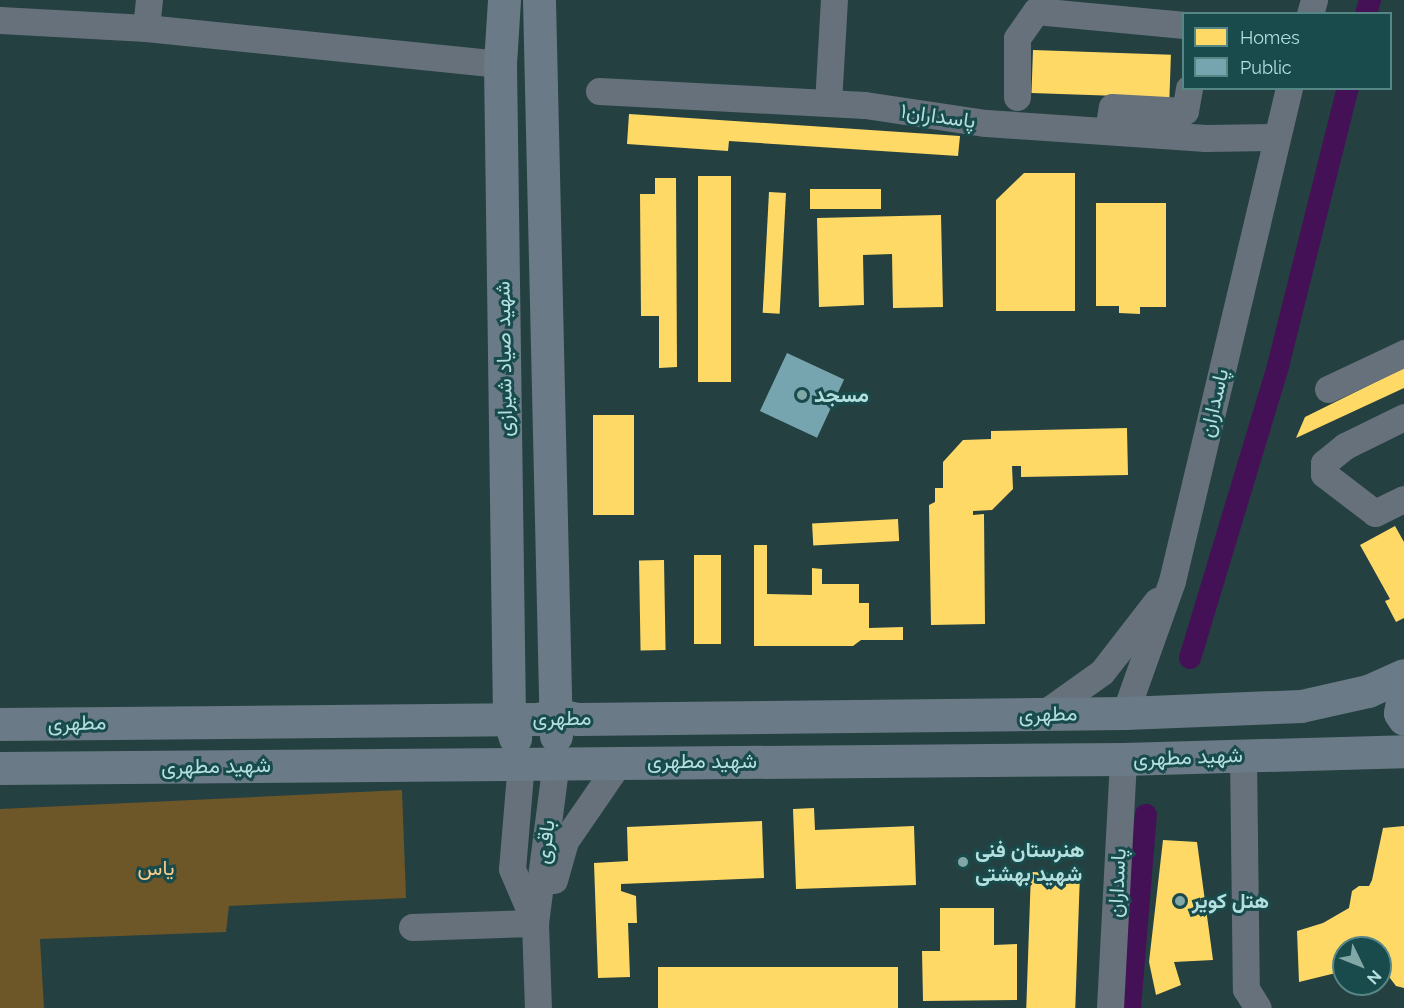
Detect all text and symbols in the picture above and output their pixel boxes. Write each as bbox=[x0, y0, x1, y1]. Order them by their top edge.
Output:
legend bbox=[1182, 12, 1392, 90]
text: Homes bbox=[1240, 27, 1300, 48]
text: Public bbox=[1240, 57, 1292, 78]
street label: پاسداران۱ bbox=[899, 98, 977, 134]
street label: شهید صیاد شیرازی bbox=[490, 281, 518, 437]
street label: پاسداران bbox=[1194, 366, 1234, 440]
place label: مسجد bbox=[814, 382, 869, 408]
marker: مسجد bbox=[795, 388, 809, 402]
street label: مطهری bbox=[1018, 701, 1078, 727]
street label: مطهری bbox=[533, 705, 591, 731]
street label: مطهری bbox=[47, 710, 107, 736]
street label: شهید مطهری bbox=[1133, 742, 1243, 772]
street label: شهید مطهری bbox=[647, 748, 757, 774]
street label: شهید مطهری bbox=[161, 752, 271, 780]
street label: باقری bbox=[530, 819, 560, 865]
place label: هنرستان فنی شهید بهشتی bbox=[975, 837, 1085, 887]
street label: پاسداران bbox=[1103, 848, 1131, 918]
park label: یاس bbox=[138, 855, 174, 881]
marker: هنرستان فنی شهید بهشتی bbox=[956, 855, 970, 869]
place label: هتل کویر bbox=[1192, 888, 1269, 914]
marker: هتل کویر bbox=[1173, 894, 1187, 908]
north arrow bbox=[1332, 936, 1392, 996]
text: N bbox=[1363, 966, 1385, 988]

